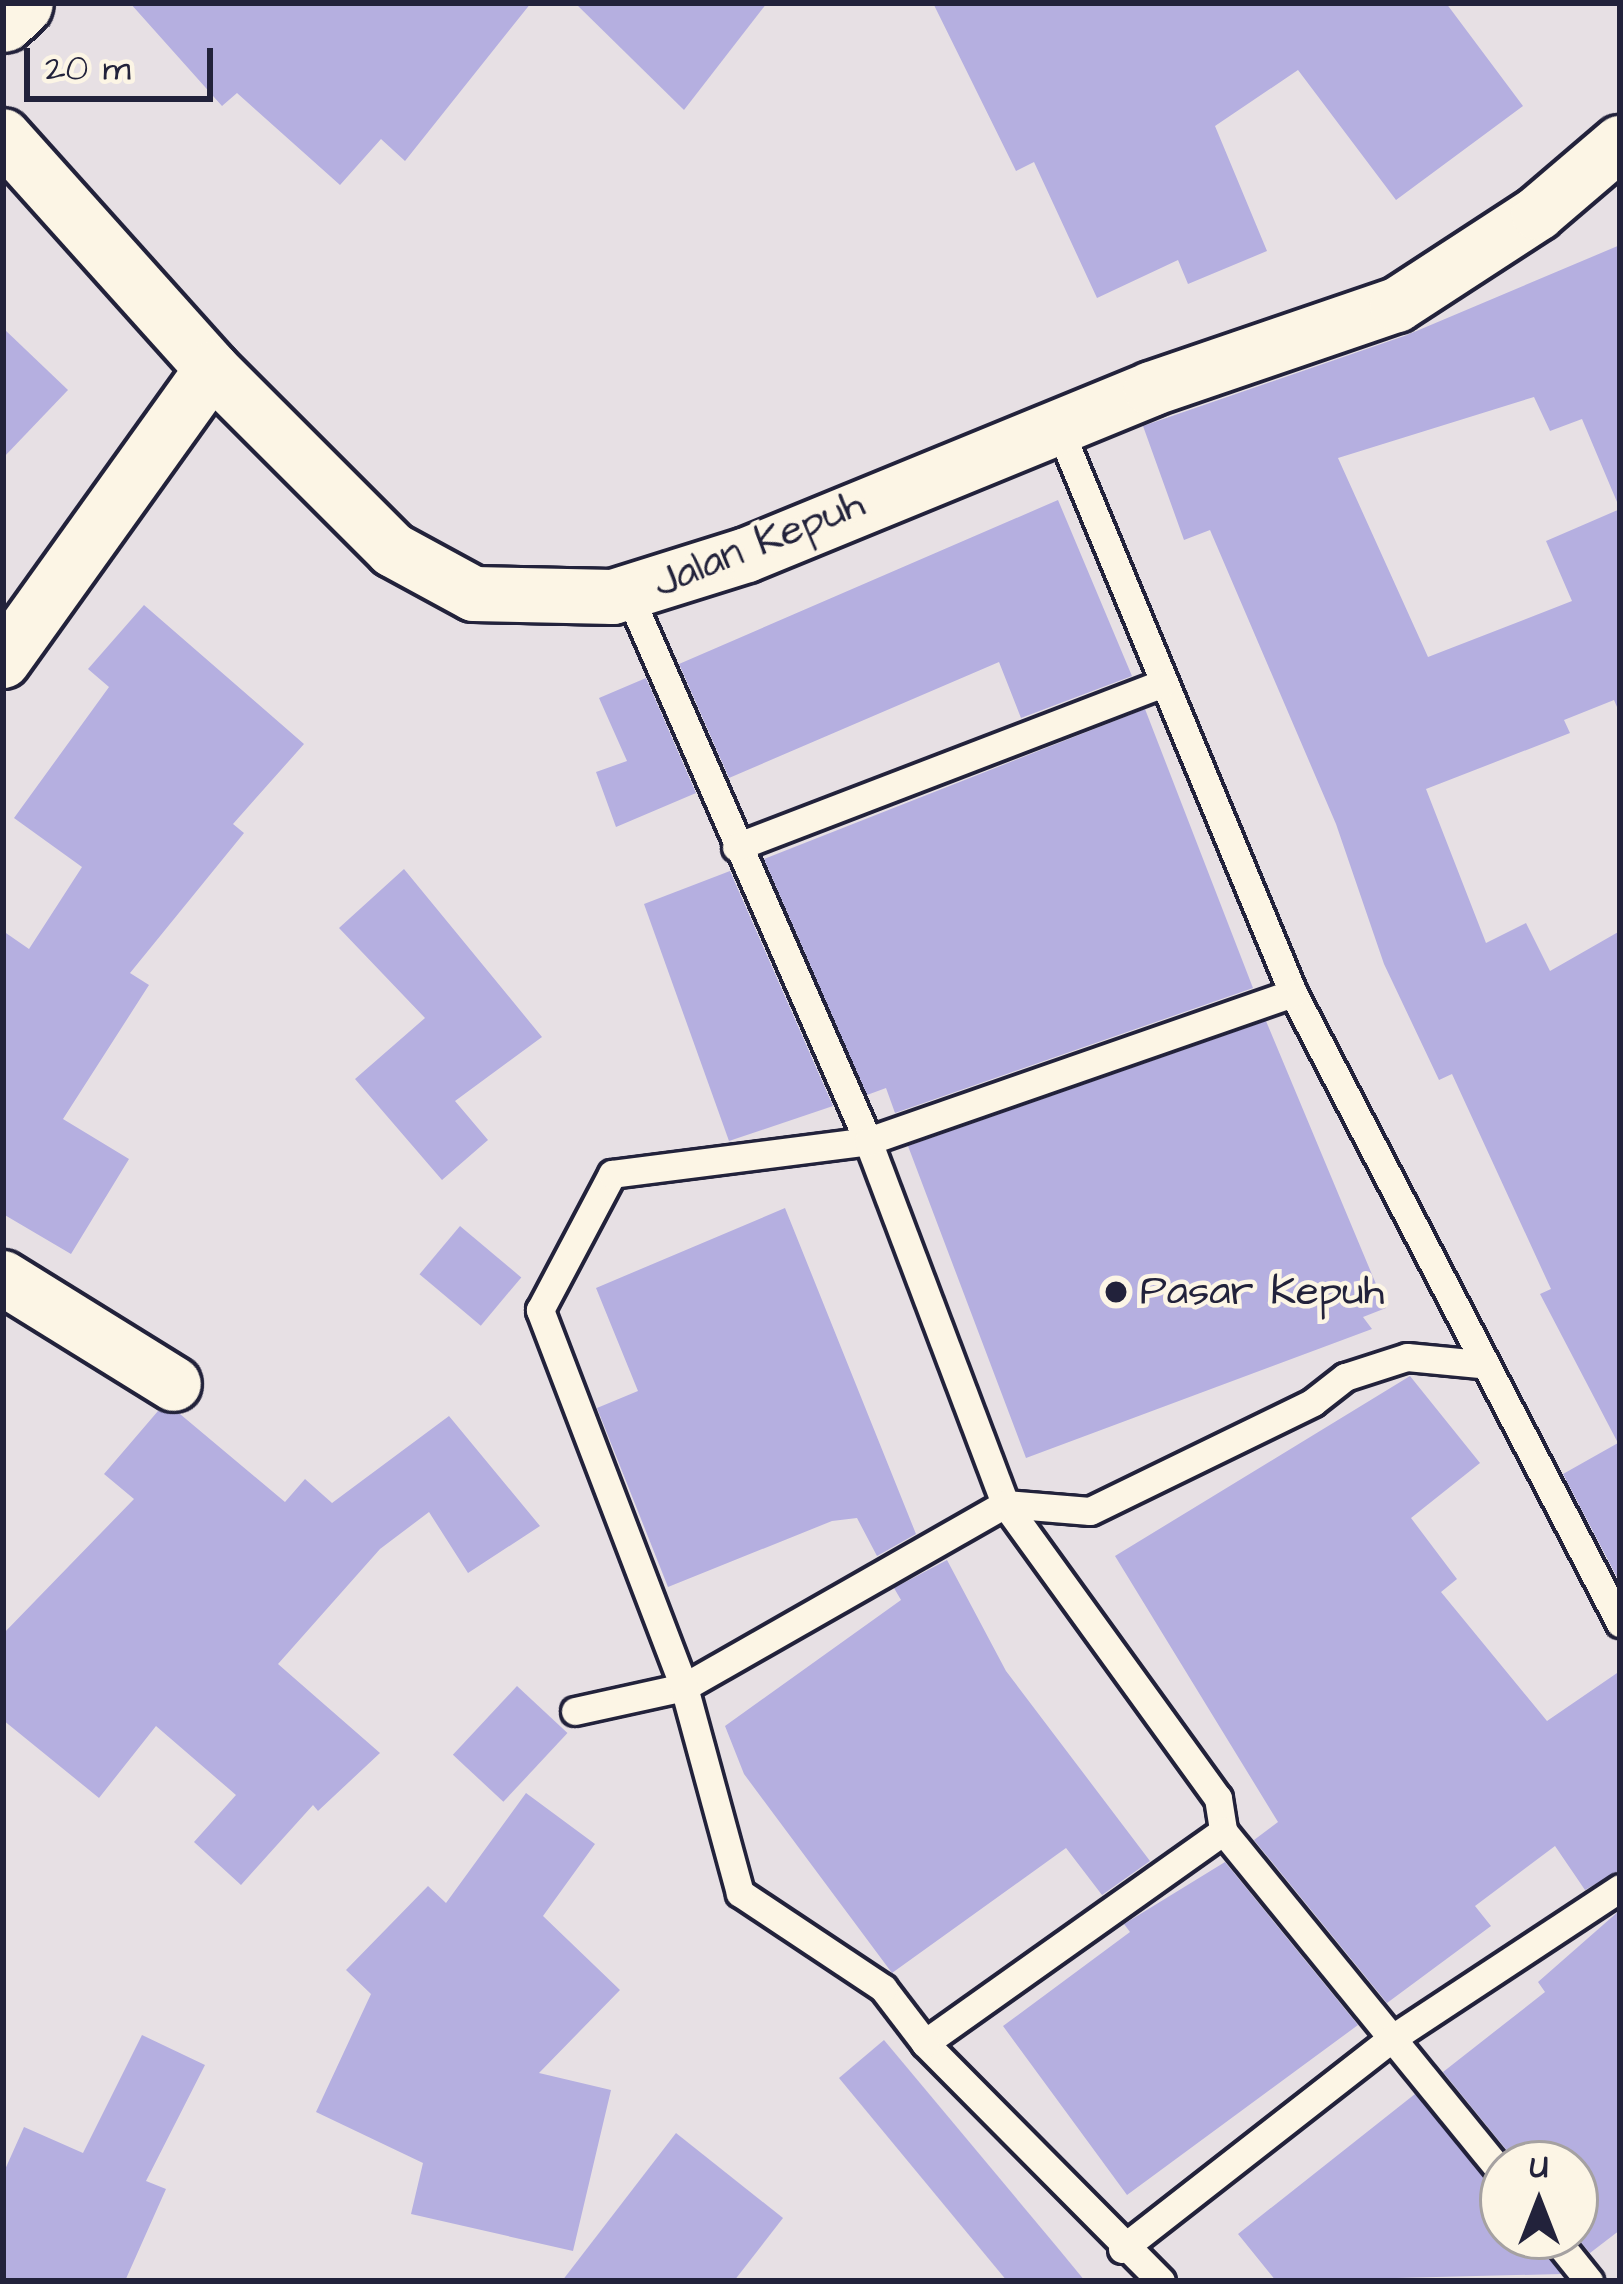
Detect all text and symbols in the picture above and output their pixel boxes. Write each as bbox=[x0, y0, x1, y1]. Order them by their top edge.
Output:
scale bar bbox=[30, 24, 219, 98]
text: 20 m bbox=[45, 43, 131, 94]
street label: Jalan Kepuh bbox=[646, 479, 872, 609]
place label: Pasar Kepuh bbox=[1140, 1267, 1384, 1317]
marker: Pasar Kepuh bbox=[1103, 1279, 1129, 1305]
north arrow bbox=[1479, 2140, 1599, 2260]
text: U bbox=[1530, 2144, 1548, 2190]

